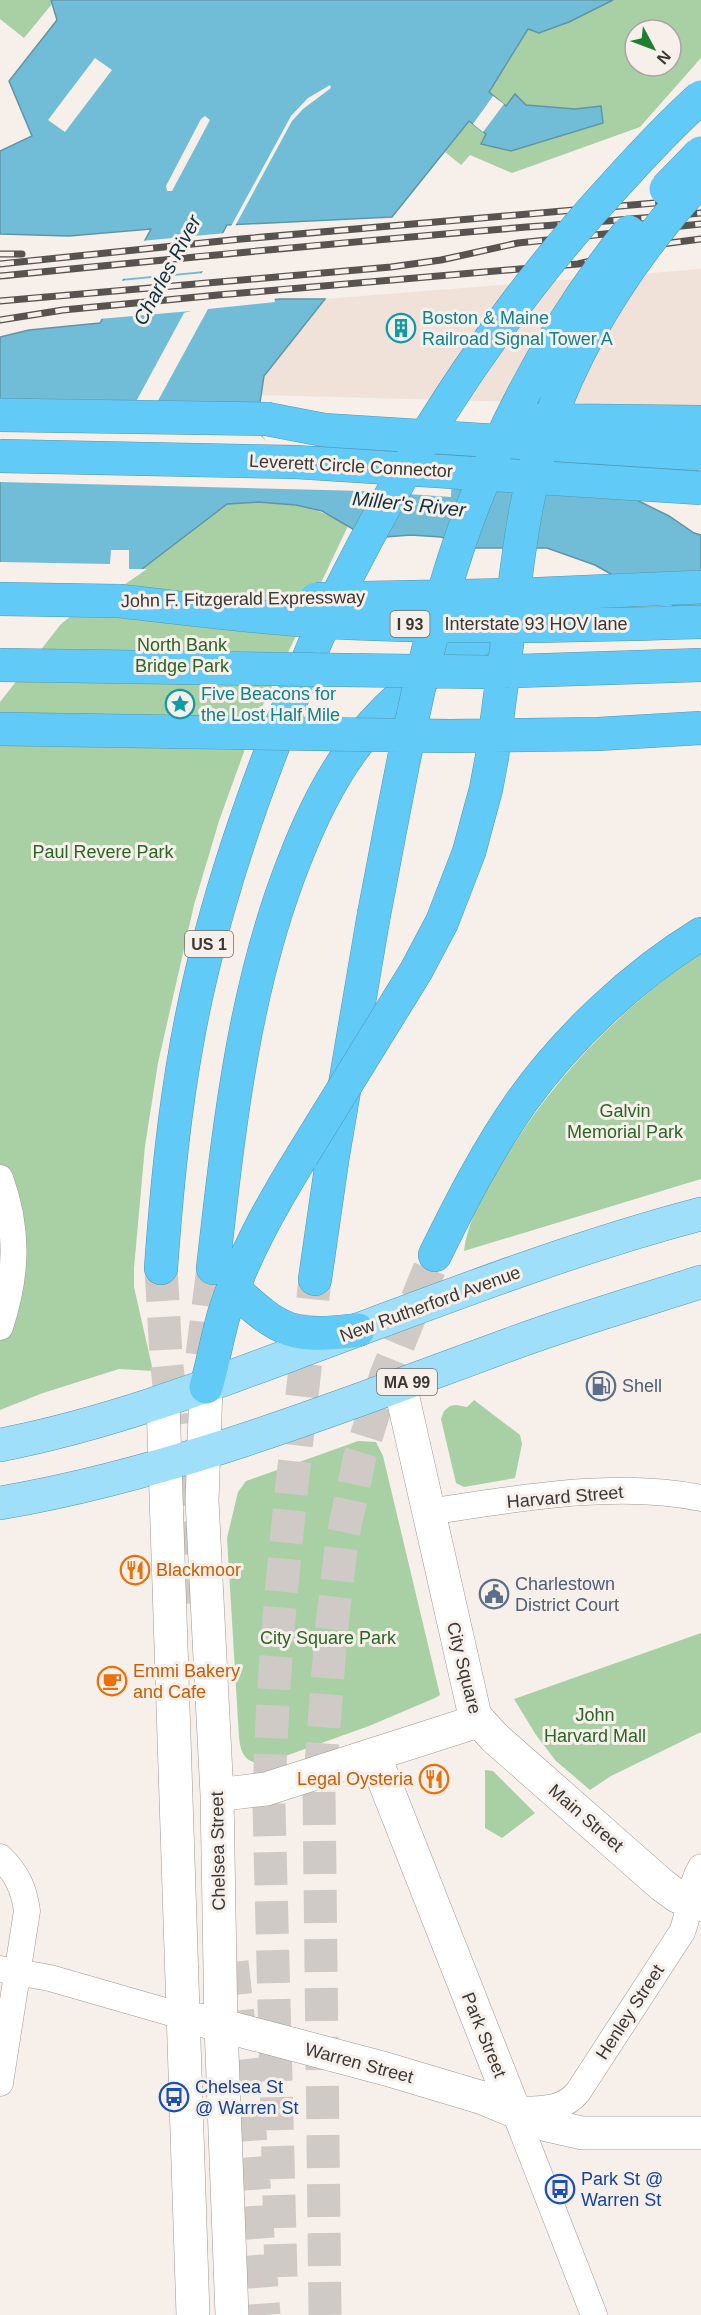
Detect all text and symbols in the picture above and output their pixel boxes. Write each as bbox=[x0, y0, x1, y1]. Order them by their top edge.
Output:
north arrow bbox=[623, 18, 683, 78]
text: N bbox=[654, 48, 674, 67]
water label: Charles River bbox=[129, 210, 206, 329]
place label: Boston & Maine Railroad Signal Tower A bbox=[422, 308, 613, 349]
building icon: Boston & Maine Railroad Signal Tower A bbox=[385, 312, 417, 344]
street label: Leverett Circle Connector bbox=[249, 451, 453, 481]
water label: Miller's River bbox=[351, 487, 468, 521]
street label: John F. Fitzgerald Expressway bbox=[121, 587, 365, 611]
road number: I 93 bbox=[390, 611, 430, 637]
street label: Interstate 93 HOV lane bbox=[444, 614, 628, 634]
park label: North Bank Bridge Park bbox=[135, 635, 230, 676]
place label: Five Beacons for the Lost Half Mile bbox=[201, 684, 340, 725]
place icon: Five Beacons for the Lost Half Mile bbox=[164, 688, 196, 720]
park label: Paul Revere Park bbox=[32, 842, 175, 862]
road number: US 1 bbox=[185, 931, 233, 957]
park label: Galvin Memorial Park bbox=[567, 1101, 684, 1142]
street label: New Rutherford Avenue bbox=[337, 1262, 523, 1346]
road number: MA 99 bbox=[377, 1369, 437, 1395]
fuel station icon: Shell bbox=[585, 1370, 617, 1402]
place label: Shell bbox=[622, 1376, 662, 1396]
street label: Harvard Street bbox=[506, 1482, 624, 1512]
restaurant icon: Blackmoor bbox=[119, 1554, 151, 1586]
place label: Blackmoor bbox=[156, 1560, 241, 1580]
place label: Charlestown District Court bbox=[515, 1574, 619, 1615]
public building icon: Charlestown District Court bbox=[478, 1578, 510, 1610]
street label: City Square bbox=[443, 1620, 485, 1716]
park label: City Square Park bbox=[260, 1628, 397, 1648]
place label: Emmi Bakery and Cafe bbox=[133, 1661, 240, 1702]
cafe icon: Emmi Bakery and Cafe bbox=[96, 1665, 128, 1697]
park label: John Harvard Mall bbox=[544, 1705, 646, 1746]
restaurant icon: Legal Oysteria bbox=[418, 1763, 450, 1795]
place label: Legal Oysteria bbox=[297, 1769, 414, 1789]
street label: Main Street bbox=[545, 1780, 627, 1856]
street label: Chelsea Street bbox=[207, 1791, 229, 1911]
street label: Henley Street bbox=[592, 1961, 668, 2063]
street label: Park Street bbox=[458, 1990, 510, 2080]
street label: Warren Street bbox=[303, 2039, 415, 2087]
place label: Chelsea St @ Warren St bbox=[195, 2077, 299, 2118]
bus stop icon: Chelsea St @ Warren St bbox=[158, 2081, 190, 2113]
place label: Park St @ Warren St bbox=[581, 2169, 663, 2210]
bus stop icon: Park St @ Warren St bbox=[544, 2173, 576, 2205]

